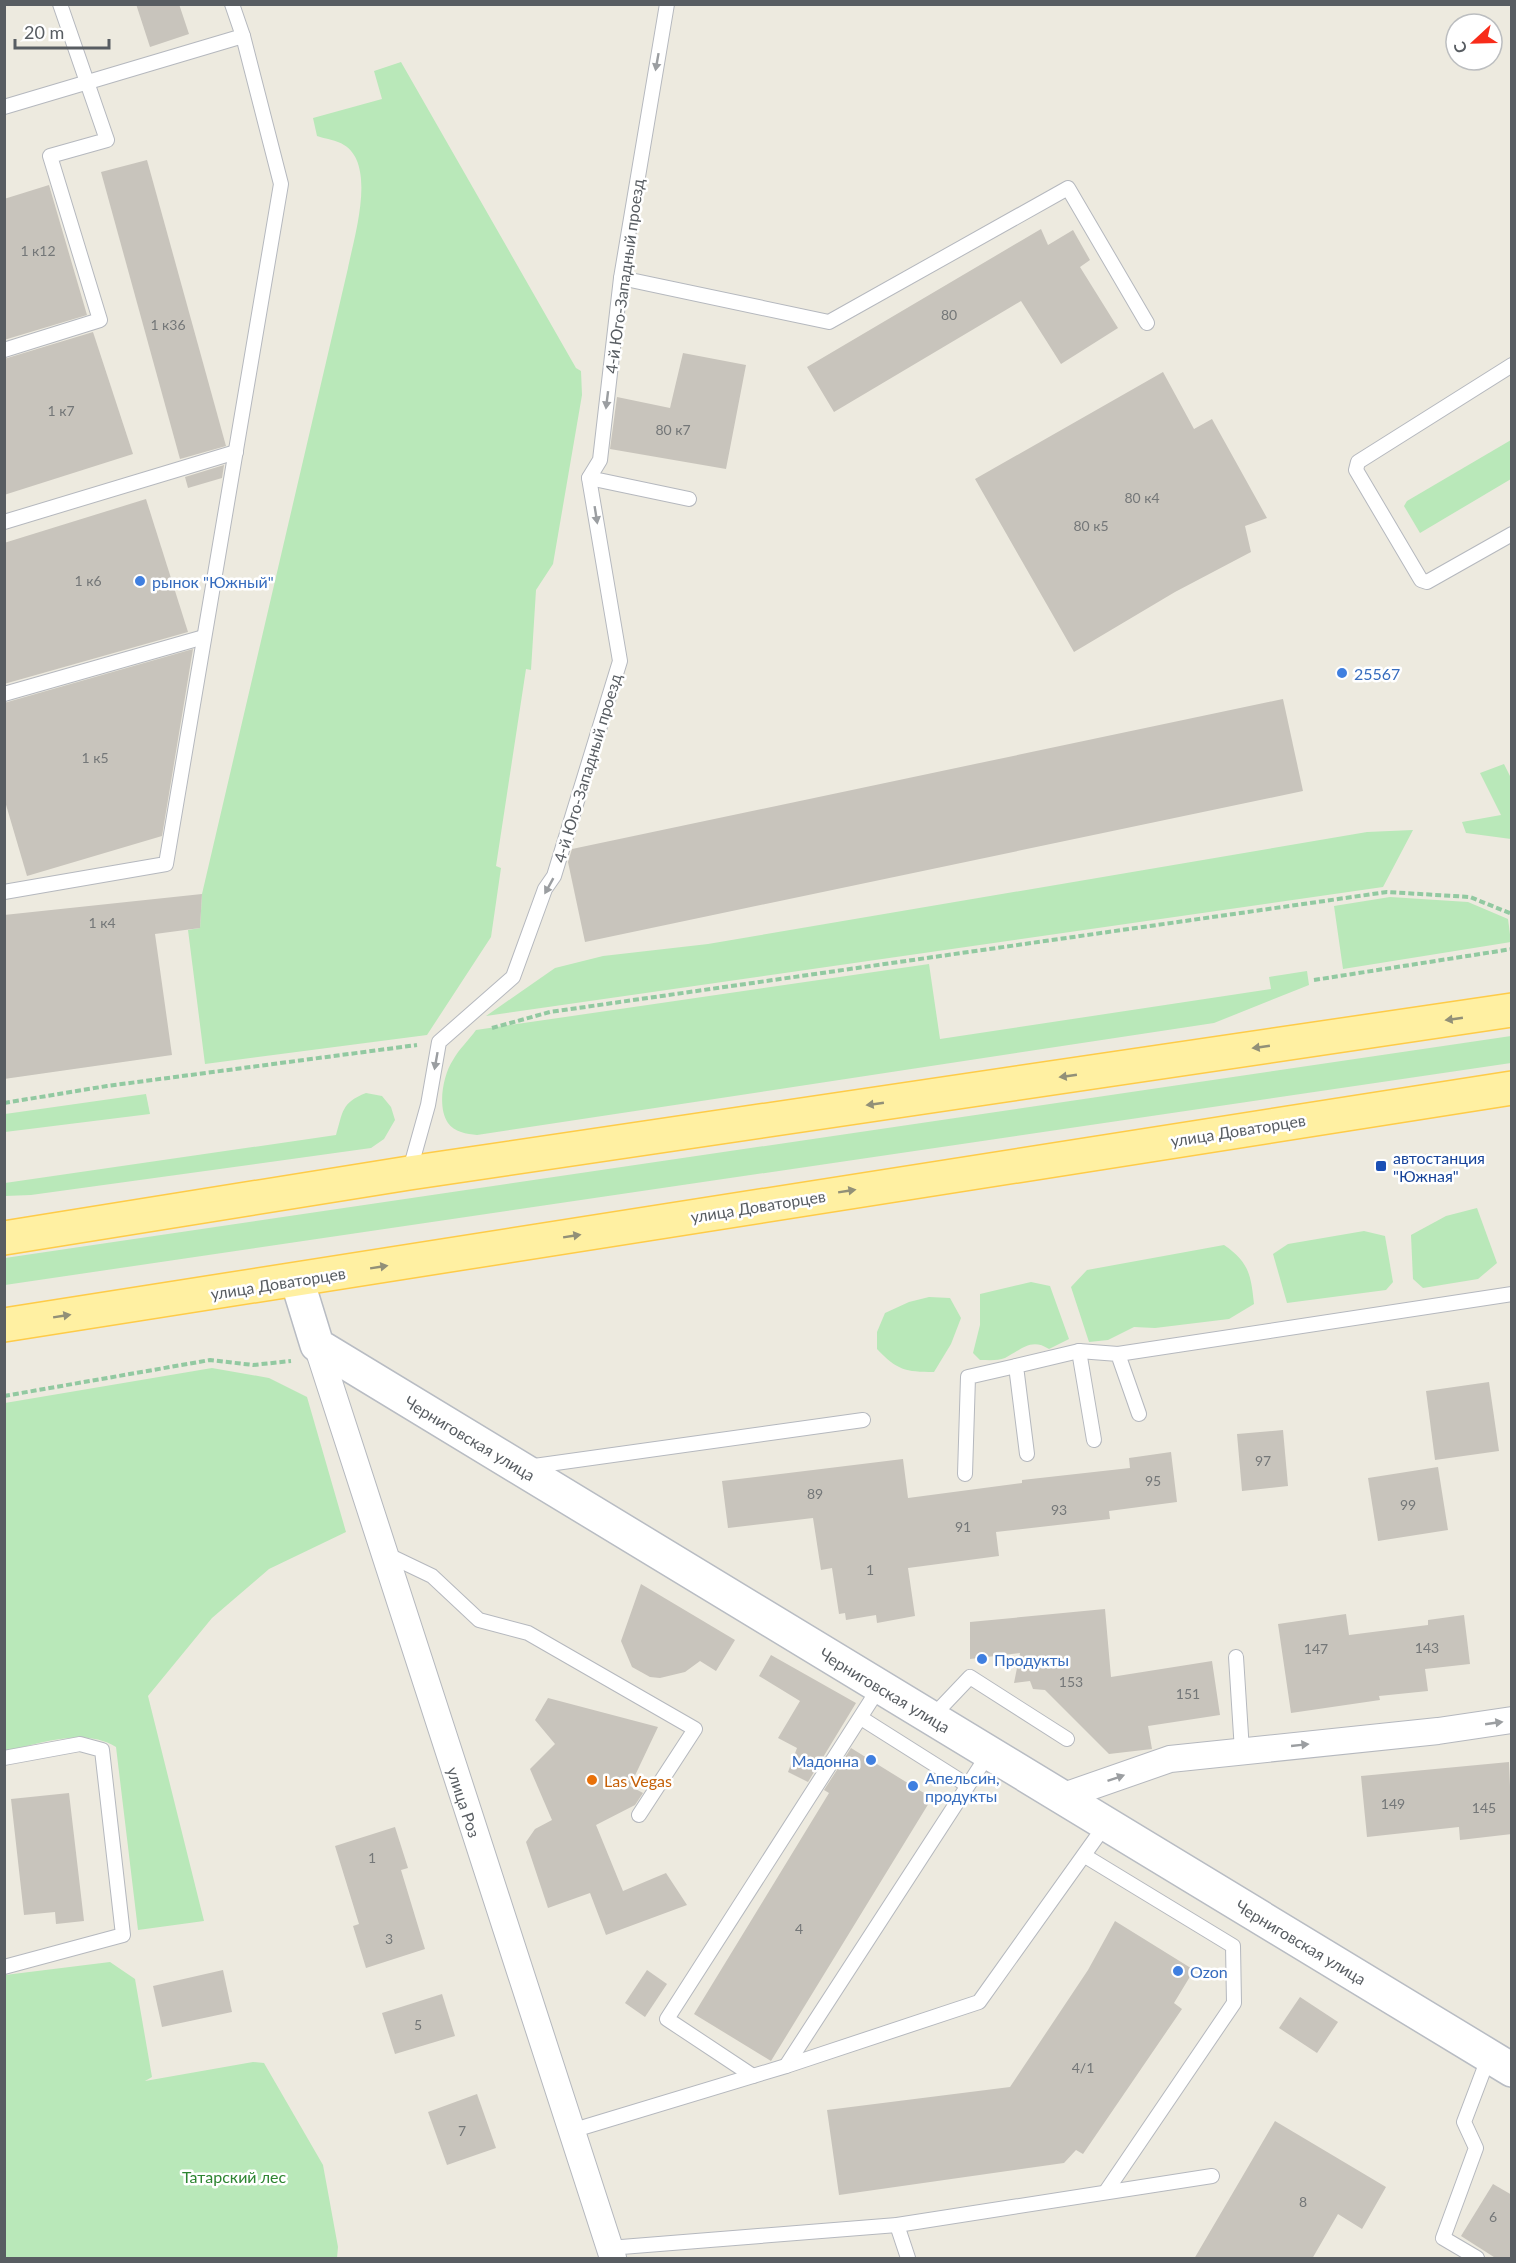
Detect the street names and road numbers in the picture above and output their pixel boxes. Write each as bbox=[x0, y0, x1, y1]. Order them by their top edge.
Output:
street label: 4-й Юго-Западный проезд bbox=[601, 177, 647, 375]
street label: 4-й Юго-Западный проезд bbox=[549, 671, 625, 865]
street label: улица Доваторцев bbox=[1169, 1110, 1307, 1150]
street label: улица Доваторцев bbox=[689, 1186, 827, 1226]
street label: улица Доваторцев bbox=[209, 1263, 347, 1303]
street label: Черниговская улица bbox=[401, 1392, 539, 1484]
street label: Черниговская улица bbox=[816, 1644, 954, 1736]
street label: улица Роз bbox=[444, 1764, 484, 1840]
street label: Черниговская улица bbox=[1232, 1896, 1370, 1988]

